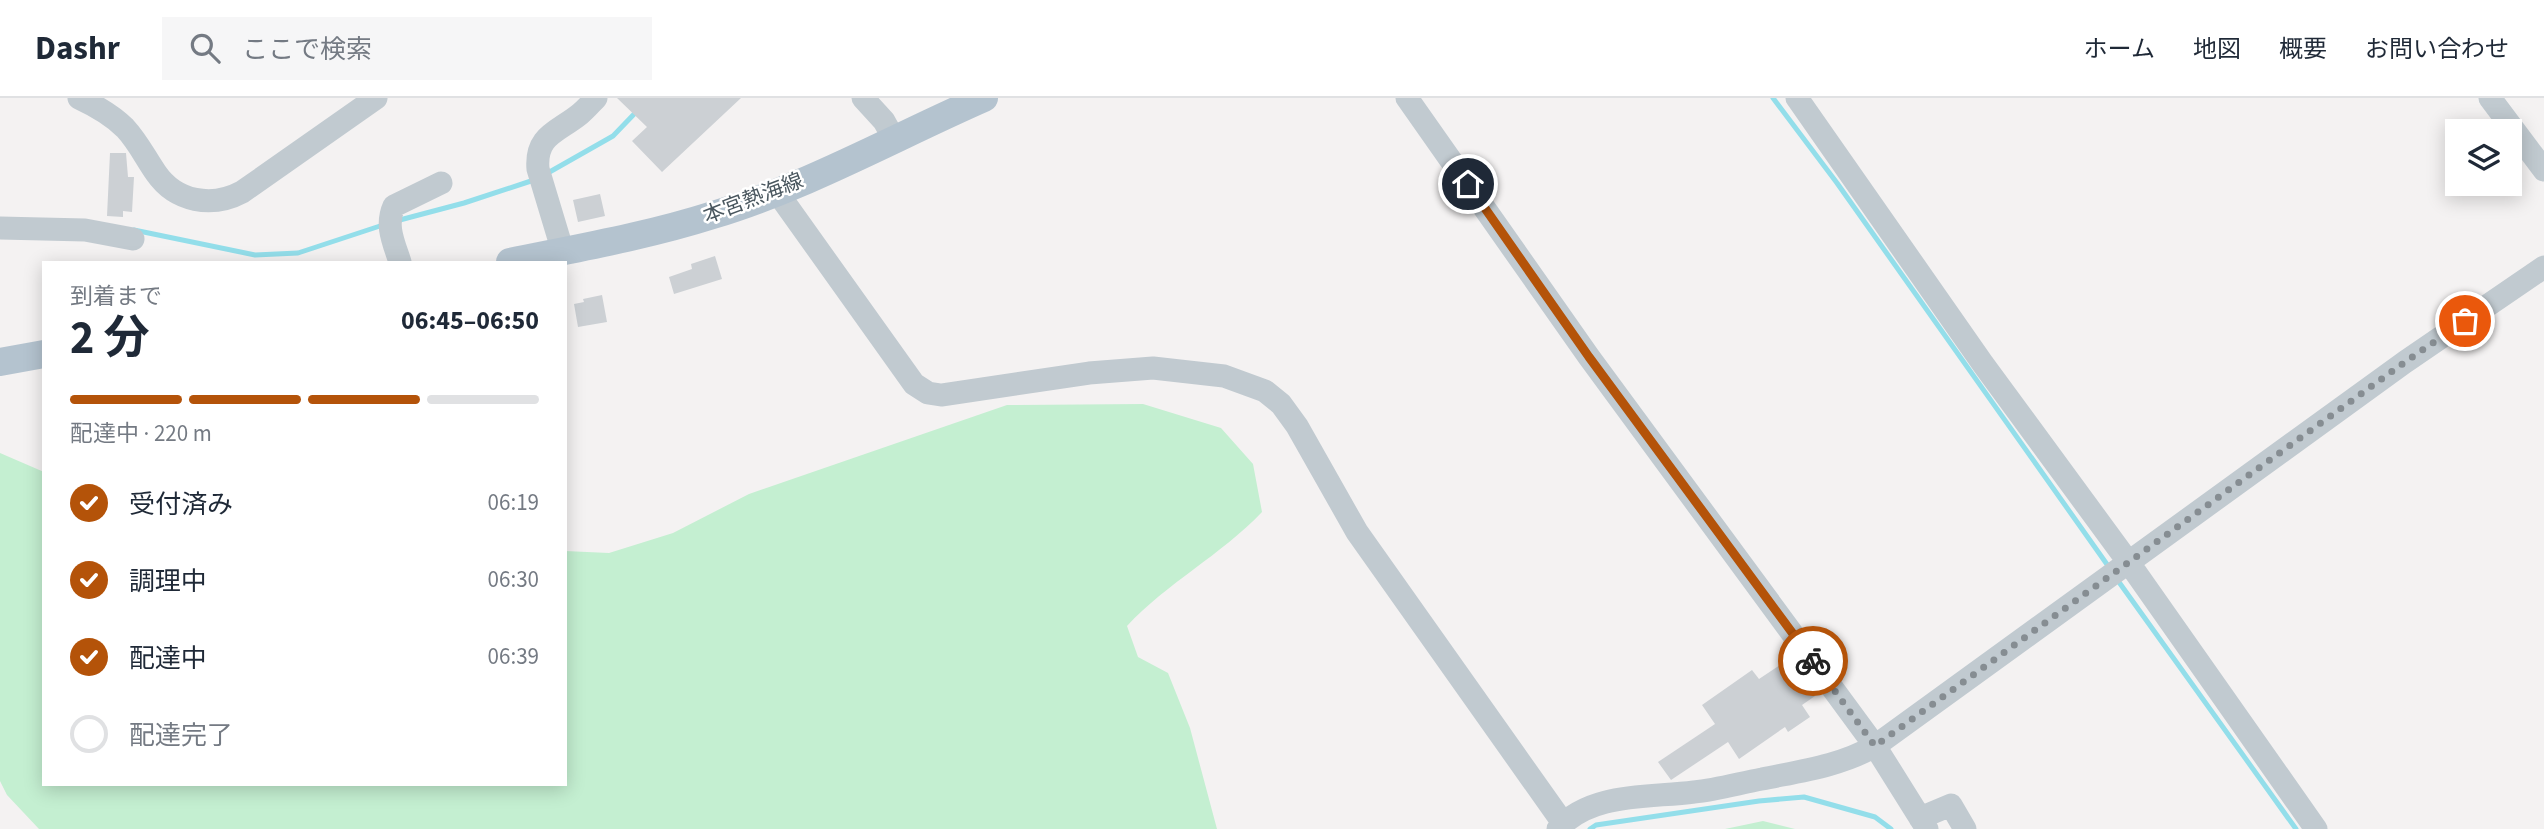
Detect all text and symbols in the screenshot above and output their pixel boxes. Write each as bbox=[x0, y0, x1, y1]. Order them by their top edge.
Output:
search box bbox=[162, 17, 652, 80]
text: Dashr bbox=[35, 25, 120, 72]
icon: search bbox=[186, 29, 224, 67]
text: ここで検索 bbox=[242, 31, 372, 68]
text: ホーム bbox=[2084, 32, 2155, 67]
text: 地図 bbox=[2193, 32, 2241, 67]
text: 概要 bbox=[2279, 32, 2327, 67]
text: お問い合わせ bbox=[2365, 32, 2509, 67]
map controls bbox=[2445, 119, 2522, 196]
button: layers bbox=[2445, 119, 2522, 196]
pin bbox=[1438, 154, 1498, 214]
street label: 本宮熱海線 bbox=[699, 165, 807, 231]
icon: home bbox=[1449, 165, 1487, 203]
text: 到着まで bbox=[70, 280, 162, 313]
pin bbox=[2435, 291, 2495, 351]
text: 06:45–06:50 bbox=[401, 302, 539, 339]
icon: bag bbox=[2446, 302, 2484, 340]
text: 2 分 bbox=[70, 306, 150, 371]
text: 配達中 · 220 m bbox=[70, 417, 212, 450]
icon: check bbox=[70, 484, 108, 522]
text: 受付済み bbox=[129, 486, 233, 523]
text: 06:19 bbox=[488, 486, 539, 519]
icon: check bbox=[70, 561, 108, 599]
text: 調理中 bbox=[129, 563, 207, 600]
text: 06:30 bbox=[488, 563, 539, 596]
courier bbox=[1778, 626, 1848, 696]
icon: check bbox=[70, 638, 108, 676]
text: 配達中 bbox=[129, 640, 207, 677]
text: 06:39 bbox=[488, 640, 539, 673]
icon: bike bbox=[1794, 642, 1832, 680]
text: 配達完了 bbox=[129, 717, 233, 754]

